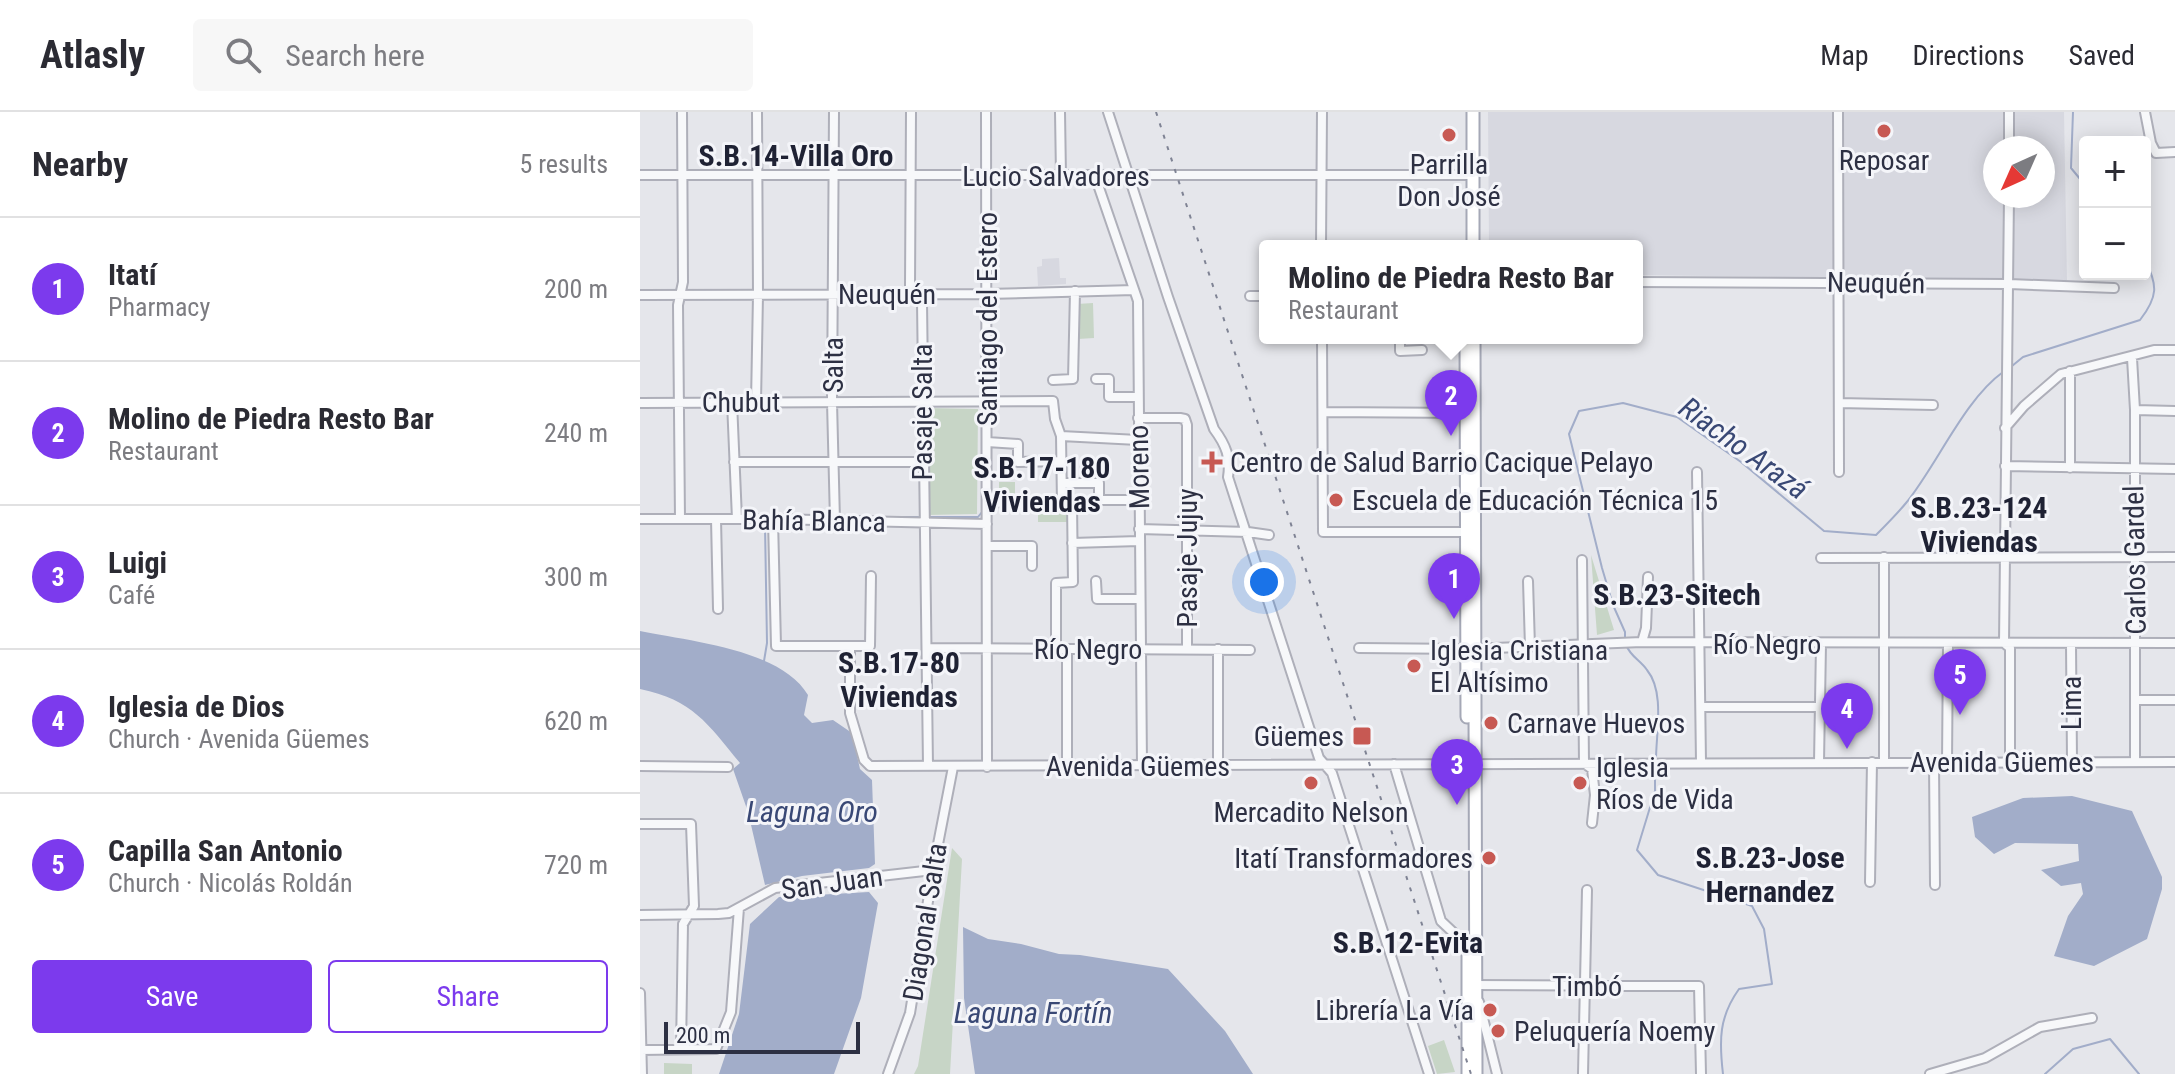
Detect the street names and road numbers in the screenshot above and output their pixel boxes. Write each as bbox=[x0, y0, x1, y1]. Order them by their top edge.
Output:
street label: Lucio Salvadores bbox=[962, 160, 1150, 193]
street label: Santiago del Estero bbox=[971, 212, 1004, 426]
street label: Neuquén bbox=[1827, 266, 1925, 300]
street label: Neuquén bbox=[838, 278, 936, 311]
street label: Salta bbox=[817, 337, 850, 393]
street label: Pasaje Salta bbox=[906, 344, 939, 480]
street label: Chubut bbox=[702, 386, 780, 419]
street label: Moreno bbox=[1122, 425, 1156, 509]
street label: Carlos Gardel bbox=[2117, 485, 2153, 635]
street label: Pasaje Jujuy bbox=[1171, 488, 1204, 628]
street label: Bahía Blanca bbox=[742, 503, 886, 539]
street label: Río Negro bbox=[1713, 628, 1821, 661]
street label: Río Negro bbox=[1034, 633, 1142, 666]
street label: Lima bbox=[2055, 676, 2088, 730]
street label: Avenida Güemes bbox=[1910, 746, 2094, 779]
street label: Avenida Güemes bbox=[1046, 750, 1230, 783]
street label: Diagonal Salta bbox=[896, 841, 954, 1003]
street label: San Juan bbox=[779, 860, 885, 906]
street label: Timbó bbox=[1552, 970, 1622, 1003]

